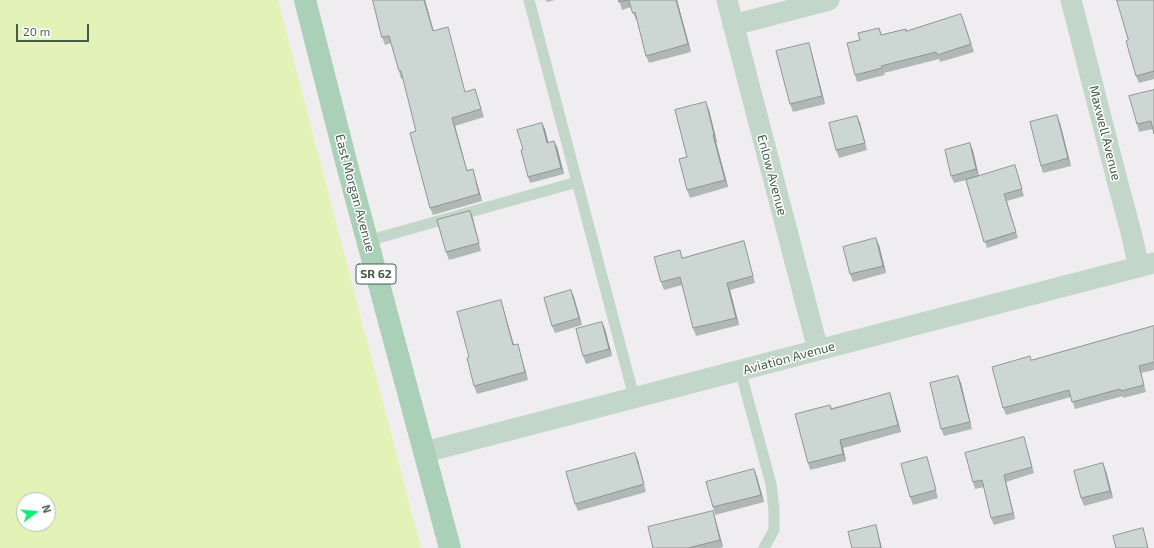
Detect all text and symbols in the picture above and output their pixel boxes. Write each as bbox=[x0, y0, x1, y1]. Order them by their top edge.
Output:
scale bar bbox=[18, 16, 91, 42]
text: 20 m bbox=[23, 24, 50, 38]
street label: Maxwell Avenue bbox=[1086, 84, 1124, 182]
street label: East Morgan Avenue bbox=[332, 132, 378, 254]
street label: Enlow Avenue bbox=[754, 133, 790, 217]
road number: SR 62 bbox=[356, 264, 396, 284]
street label: Aviation Avenue bbox=[741, 338, 837, 378]
north arrow bbox=[16, 492, 56, 532]
text: N bbox=[40, 503, 54, 514]

